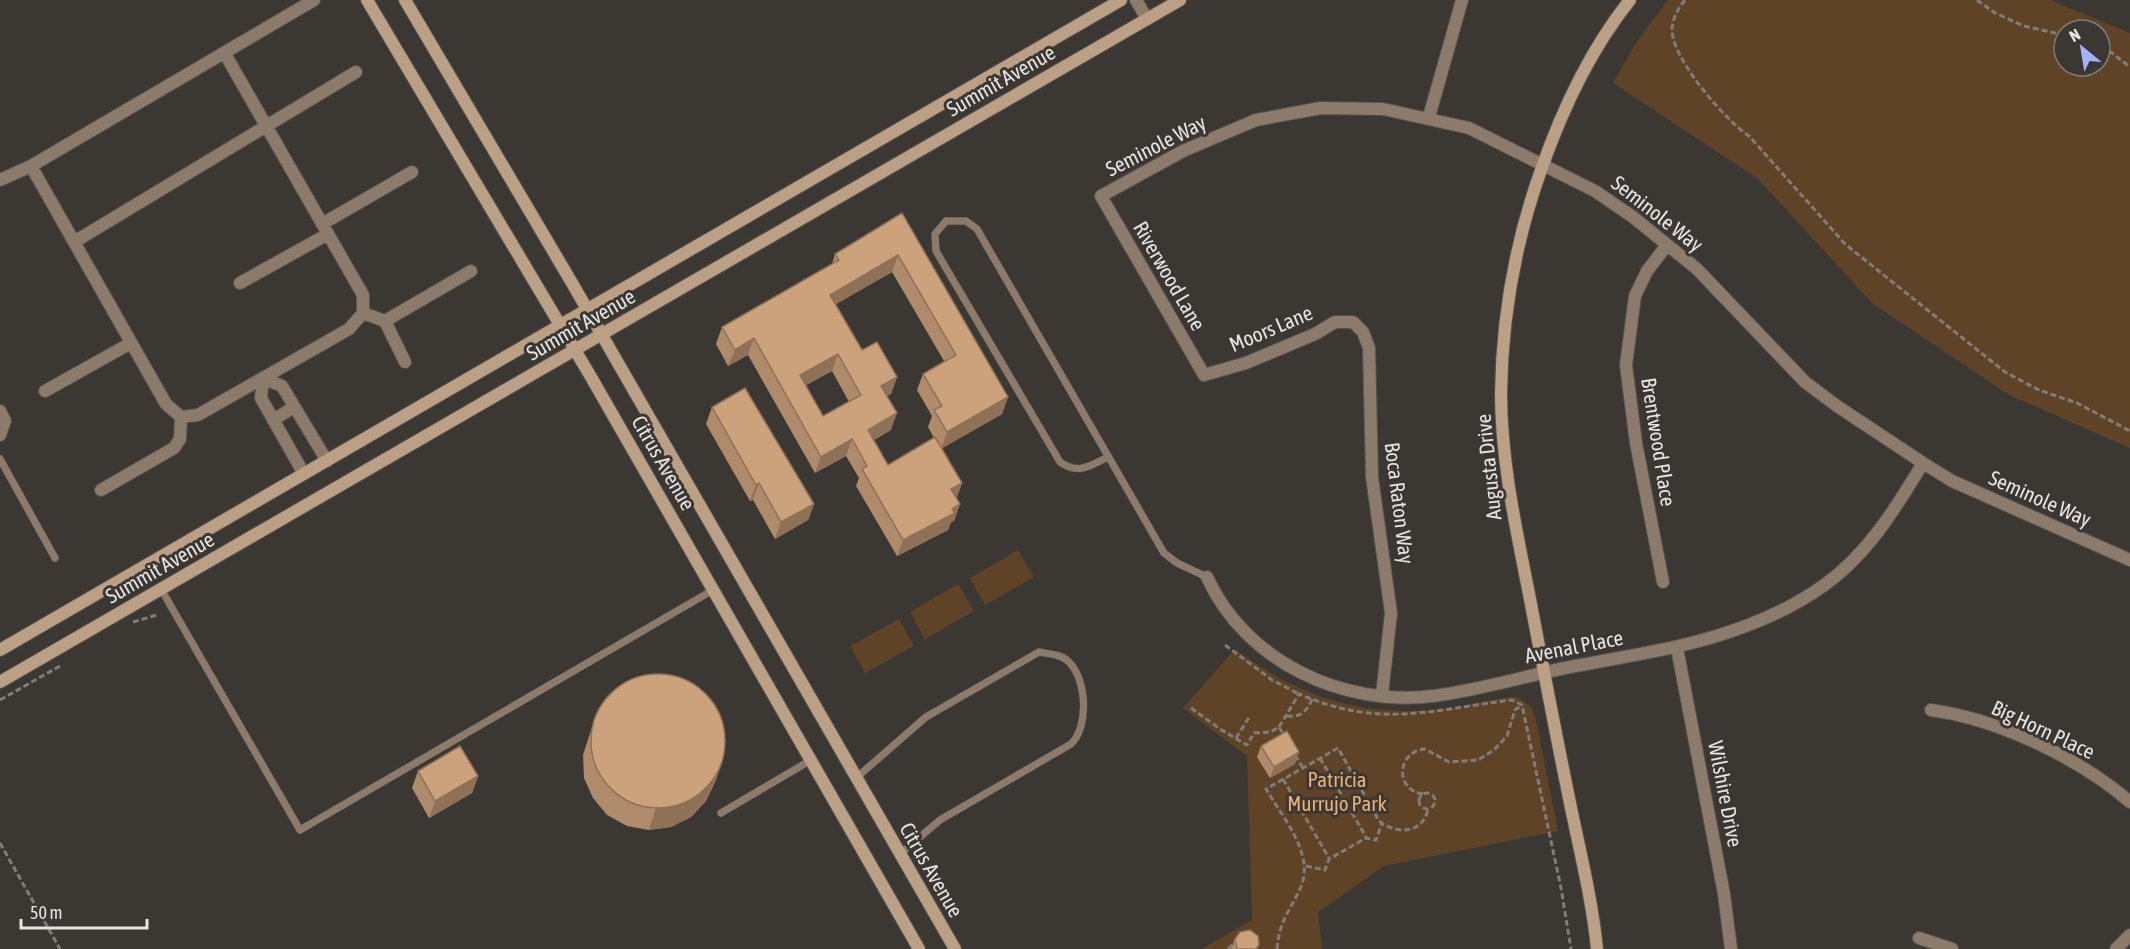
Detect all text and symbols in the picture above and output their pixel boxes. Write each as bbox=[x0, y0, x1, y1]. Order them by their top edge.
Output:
north arrow bbox=[2052, 18, 2112, 78]
text: N bbox=[2066, 25, 2083, 45]
street label: Summit Avenue bbox=[942, 39, 1059, 121]
street label: Seminole Way bbox=[1101, 109, 1210, 181]
street label: Seminole Way bbox=[1607, 170, 1708, 256]
street label: Riverwood Lane bbox=[1129, 217, 1211, 334]
street label: Summit Avenue bbox=[522, 283, 639, 365]
street label: Moors Lane bbox=[1225, 300, 1316, 356]
street label: Brentwood Place bbox=[1637, 376, 1681, 508]
street label: Citrus Avenue bbox=[627, 411, 701, 514]
street label: Augusta Drive bbox=[1471, 413, 1506, 521]
street label: Boca Raton Way bbox=[1381, 441, 1419, 565]
street label: Seminole Way bbox=[1986, 465, 2095, 531]
street label: Summit Avenue bbox=[101, 526, 218, 608]
street label: Avenal Place bbox=[1523, 625, 1625, 667]
street label: Big Horn Place bbox=[1988, 695, 2099, 763]
street label: Wilshire Drive bbox=[1704, 739, 1748, 849]
park label: Patricia Murrujo Park bbox=[1287, 767, 1387, 815]
street label: Citrus Avenue bbox=[895, 818, 969, 921]
scale bar bbox=[21, 892, 147, 930]
text: 50 m bbox=[30, 902, 62, 923]

